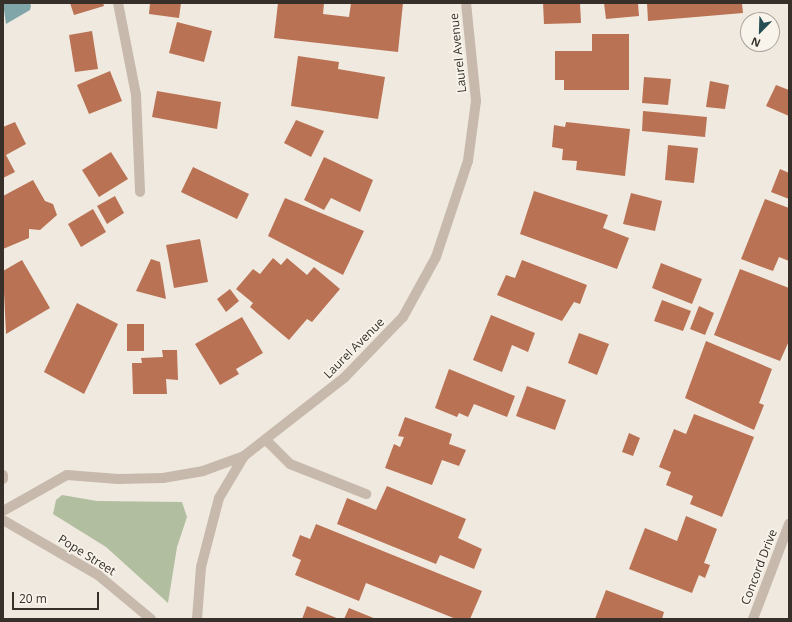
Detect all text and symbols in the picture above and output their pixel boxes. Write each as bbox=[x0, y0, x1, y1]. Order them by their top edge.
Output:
north arrow bbox=[740, 12, 780, 52]
street label: Laurel Avenue bbox=[447, 13, 469, 93]
text: N bbox=[748, 34, 763, 51]
street label: Laurel Avenue bbox=[321, 315, 387, 381]
street label: Concord Drive bbox=[738, 527, 780, 607]
street label: Pope Street bbox=[56, 532, 118, 578]
scale bar bbox=[14, 584, 101, 610]
text: 20 m bbox=[19, 590, 47, 607]

